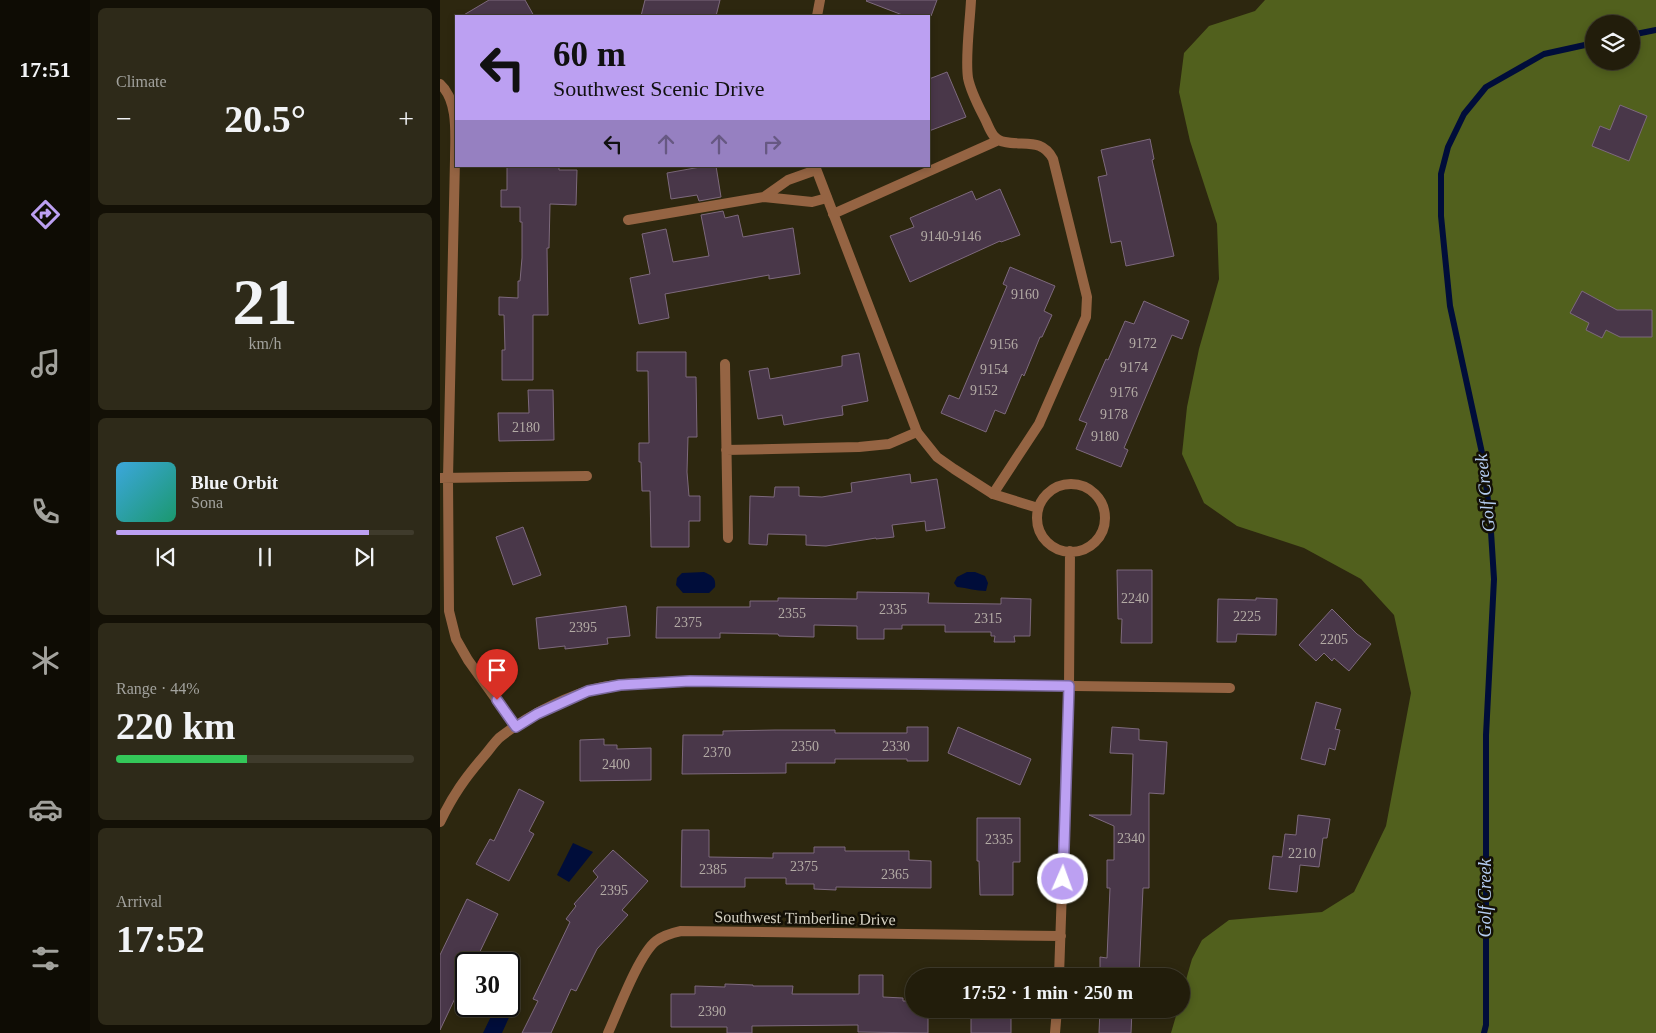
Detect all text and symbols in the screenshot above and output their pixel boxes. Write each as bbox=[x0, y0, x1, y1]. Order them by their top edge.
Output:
map controls bbox=[1585, 15, 1640, 70]
button: layers bbox=[1585, 15, 1640, 70]
icon: left bbox=[470, 35, 535, 100]
text: 60 m bbox=[553, 35, 626, 74]
text: 17:51 bbox=[19, 57, 71, 82]
text: Climate bbox=[116, 73, 167, 90]
text: Southwest Scenic Drive bbox=[553, 76, 764, 101]
text: 20.5° bbox=[224, 98, 306, 140]
text: − bbox=[116, 103, 132, 134]
text: + bbox=[398, 103, 414, 134]
icon: left bbox=[599, 130, 627, 158]
icon: ahead bbox=[652, 130, 680, 158]
icon: ahead bbox=[705, 130, 733, 158]
icon: right bbox=[758, 130, 786, 158]
icon: directions bbox=[28, 197, 63, 232]
house number: 9140-9146 bbox=[921, 229, 981, 244]
text: 21 bbox=[233, 266, 298, 338]
house number: 9160 bbox=[1011, 287, 1039, 302]
text: km/h bbox=[249, 335, 281, 352]
house number: 9172 bbox=[1129, 336, 1157, 351]
house number: 9156 bbox=[990, 337, 1018, 352]
icon: music bbox=[28, 346, 63, 381]
house number: 9174 bbox=[1120, 360, 1148, 375]
house number: 9154 bbox=[980, 362, 1008, 377]
house number: 9152 bbox=[970, 383, 998, 398]
house number: 9176 bbox=[1110, 385, 1138, 400]
house number: 9178 bbox=[1100, 407, 1128, 422]
house number: 2180 bbox=[512, 420, 540, 435]
house number: 9180 bbox=[1091, 429, 1119, 444]
water label: Golf Creek bbox=[1471, 452, 1499, 533]
text: Blue Orbit bbox=[191, 472, 278, 493]
icon: phone bbox=[28, 494, 63, 529]
text: Sona bbox=[191, 494, 223, 511]
icon: previous bbox=[152, 543, 180, 571]
icon: pause bbox=[251, 543, 279, 571]
icon: next bbox=[350, 543, 378, 571]
house number: 2240 bbox=[1121, 591, 1149, 606]
house number: 2335 bbox=[879, 602, 907, 617]
house number: 2355 bbox=[778, 606, 806, 621]
house number: 2225 bbox=[1233, 609, 1261, 624]
house number: 2315 bbox=[974, 611, 1002, 626]
house number: 2375 bbox=[674, 615, 702, 630]
house number: 2395 bbox=[569, 620, 597, 635]
house number: 2205 bbox=[1320, 632, 1348, 647]
icon: climate bbox=[28, 643, 63, 678]
pin bbox=[476, 649, 518, 700]
icon: arrive bbox=[483, 656, 511, 684]
text: Range · 44% bbox=[116, 680, 200, 697]
text: 220 km bbox=[116, 705, 235, 747]
house number: 2350 bbox=[791, 739, 819, 754]
house number: 2330 bbox=[882, 739, 910, 754]
house number: 2370 bbox=[703, 745, 731, 760]
house number: 2400 bbox=[602, 757, 630, 772]
icon: car bbox=[28, 792, 63, 827]
house number: 2340 bbox=[1117, 831, 1145, 846]
house number: 2335 bbox=[985, 832, 1013, 847]
house number: 2210 bbox=[1288, 846, 1316, 861]
position arrow bbox=[1036, 852, 1088, 904]
water label: Golf Creek bbox=[1475, 858, 1495, 937]
house number: 2375 bbox=[790, 859, 818, 874]
house number: 2385 bbox=[699, 862, 727, 877]
house number: 2365 bbox=[881, 867, 909, 882]
house number: 2395 bbox=[600, 883, 628, 898]
text: Arrival bbox=[116, 893, 162, 910]
street label: Southwest Timberline Drive bbox=[714, 908, 896, 928]
text: 17:52 bbox=[116, 918, 205, 960]
icon: filters bbox=[28, 941, 63, 976]
speed limit sign: 30 bbox=[455, 952, 520, 1017]
text: 17:52 · 1 min · 250 m bbox=[962, 982, 1133, 1003]
house number: 2390 bbox=[698, 1004, 726, 1019]

